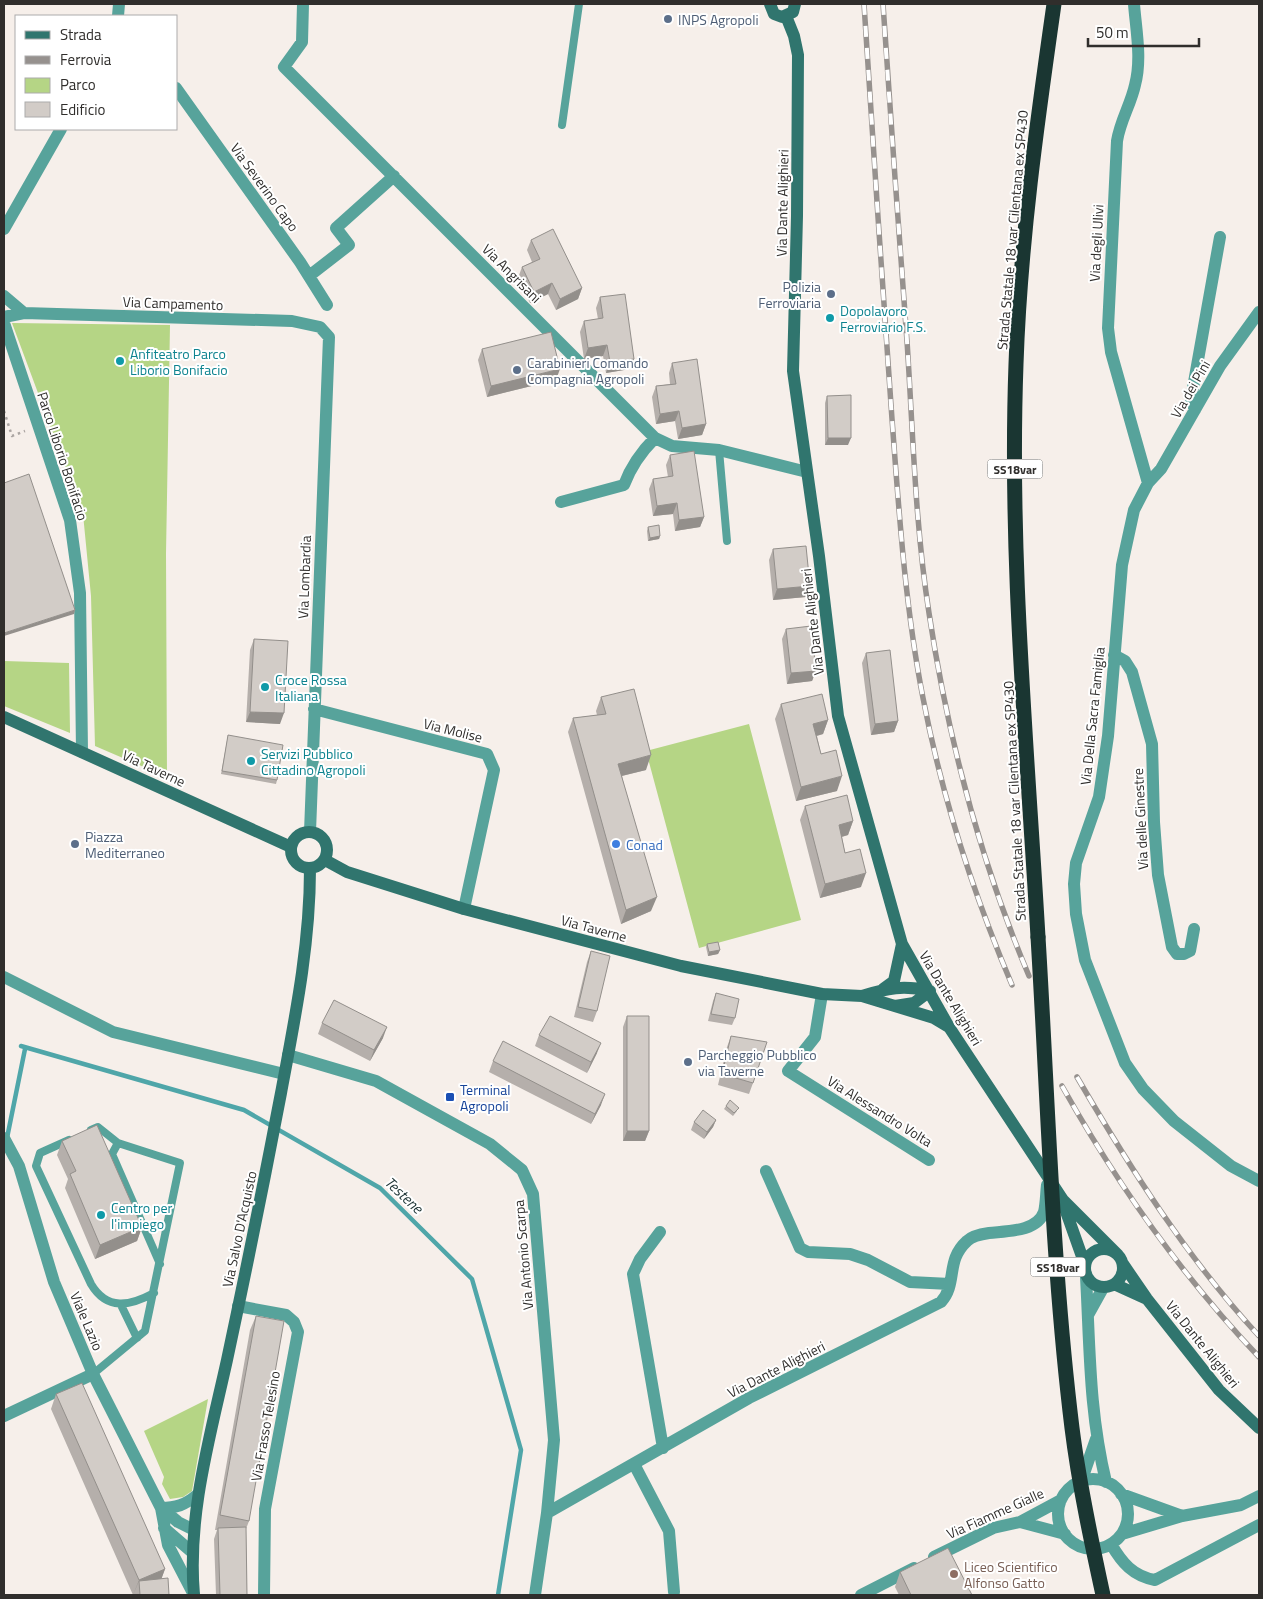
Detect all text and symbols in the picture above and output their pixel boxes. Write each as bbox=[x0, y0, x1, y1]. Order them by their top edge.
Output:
place label: INPS Agropoli bbox=[678, 9, 758, 30]
marker: INPS Agropoli bbox=[662, 13, 674, 25]
legend bbox=[15, 15, 178, 130]
scale bar bbox=[1088, 15, 1199, 47]
text: 50 m bbox=[1096, 21, 1129, 44]
text: Strada bbox=[60, 23, 102, 46]
text: Ferrovia bbox=[60, 48, 112, 71]
text: Parco bbox=[60, 73, 96, 96]
text: Edificio bbox=[60, 98, 105, 121]
street label: Strada Statale 18 var Cilentana ex SP430 bbox=[991, 109, 1033, 351]
street label: Via Severino Capo bbox=[226, 138, 304, 236]
street label: Via Dante Alighieri bbox=[771, 149, 793, 257]
street label: Via degli Ulivi bbox=[1083, 204, 1109, 282]
street label: Via Angrisani bbox=[478, 239, 546, 307]
place label: Polizia Ferroviaria bbox=[758, 276, 821, 313]
marker: Polizia Ferroviaria bbox=[825, 288, 837, 300]
street label: Via Campamento bbox=[122, 291, 224, 315]
place label: Dopolavoro Ferroviario F.S. bbox=[840, 300, 926, 337]
marker: Dopolavoro Ferroviario F.S. bbox=[824, 312, 836, 324]
place label: Anfiteatro Parco Liborio Bonifacio bbox=[130, 343, 228, 380]
place label: Carabinieri Comando Compagnia Agropoli bbox=[527, 352, 648, 389]
marker: Anfiteatro Parco Liborio Bonifacio bbox=[114, 355, 126, 367]
street label: Via dei Pini bbox=[1165, 356, 1215, 422]
marker: Carabinieri Comando Compagnia Agropoli bbox=[511, 364, 523, 376]
street label: Parco Liborio Bonifacio bbox=[32, 389, 94, 523]
road number: SS18var bbox=[988, 459, 1042, 478]
street label: Via Lombardia bbox=[292, 535, 316, 619]
street label: Via Dante Alighieri bbox=[795, 567, 829, 677]
street label: Via Della Sacra Famiglia bbox=[1074, 646, 1110, 786]
place label: Croce Rossa Italiana bbox=[275, 669, 347, 706]
street label: Strada Statale 18 var Cilentana ex SP430 bbox=[997, 680, 1031, 922]
marker: Croce Rossa Italiana bbox=[259, 681, 271, 693]
street label: Via Molise bbox=[421, 713, 485, 747]
place label: Servizi Pubblico Cittadino Agropoli bbox=[261, 743, 366, 780]
street label: Via Taverne bbox=[119, 744, 189, 792]
marker: Servizi Pubblico Cittadino Agropoli bbox=[245, 755, 257, 767]
street label: Via delle Ginestre bbox=[1127, 768, 1153, 870]
place label: Piazza Mediterraneo bbox=[85, 826, 165, 863]
place label: Conad bbox=[626, 834, 663, 855]
marker: Piazza Mediterraneo bbox=[69, 838, 81, 850]
marker: Conad bbox=[610, 838, 622, 850]
street label: Via Taverne bbox=[559, 909, 629, 947]
street label: Via Dante Alighieri bbox=[914, 947, 988, 1049]
place label: Parcheggio Pubblico via Taverne bbox=[698, 1044, 817, 1081]
marker: Parcheggio Pubblico via Taverne bbox=[682, 1056, 694, 1068]
street label: Via Alessandro Volta bbox=[823, 1070, 937, 1152]
place label: Terminal Agropoli bbox=[460, 1079, 511, 1116]
marker: Terminal Agropoli bbox=[444, 1091, 456, 1103]
street label: Via Salvo D'Acquisto bbox=[216, 1169, 262, 1289]
water label: Testene bbox=[380, 1171, 429, 1220]
place label: Centro per l'impiego bbox=[111, 1197, 173, 1234]
street label: Via Antonio Scarpa bbox=[508, 1199, 538, 1311]
marker: Centro per l'impiego bbox=[95, 1209, 107, 1221]
road number: SS18var bbox=[1030, 1258, 1086, 1276]
street label: Viale Lazio bbox=[65, 1288, 109, 1354]
street label: Via Dante Alighieri bbox=[1161, 1296, 1245, 1392]
street label: Via Dante Alighieri bbox=[723, 1335, 829, 1403]
street label: Via Frasso Telesino bbox=[245, 1369, 285, 1483]
street label: Via Fiamme Gialle bbox=[943, 1482, 1047, 1544]
place label: Liceo Scientifico Alfonso Gatto bbox=[964, 1556, 1058, 1593]
marker: Liceo Scientifico Alfonso Gatto bbox=[948, 1568, 960, 1580]

